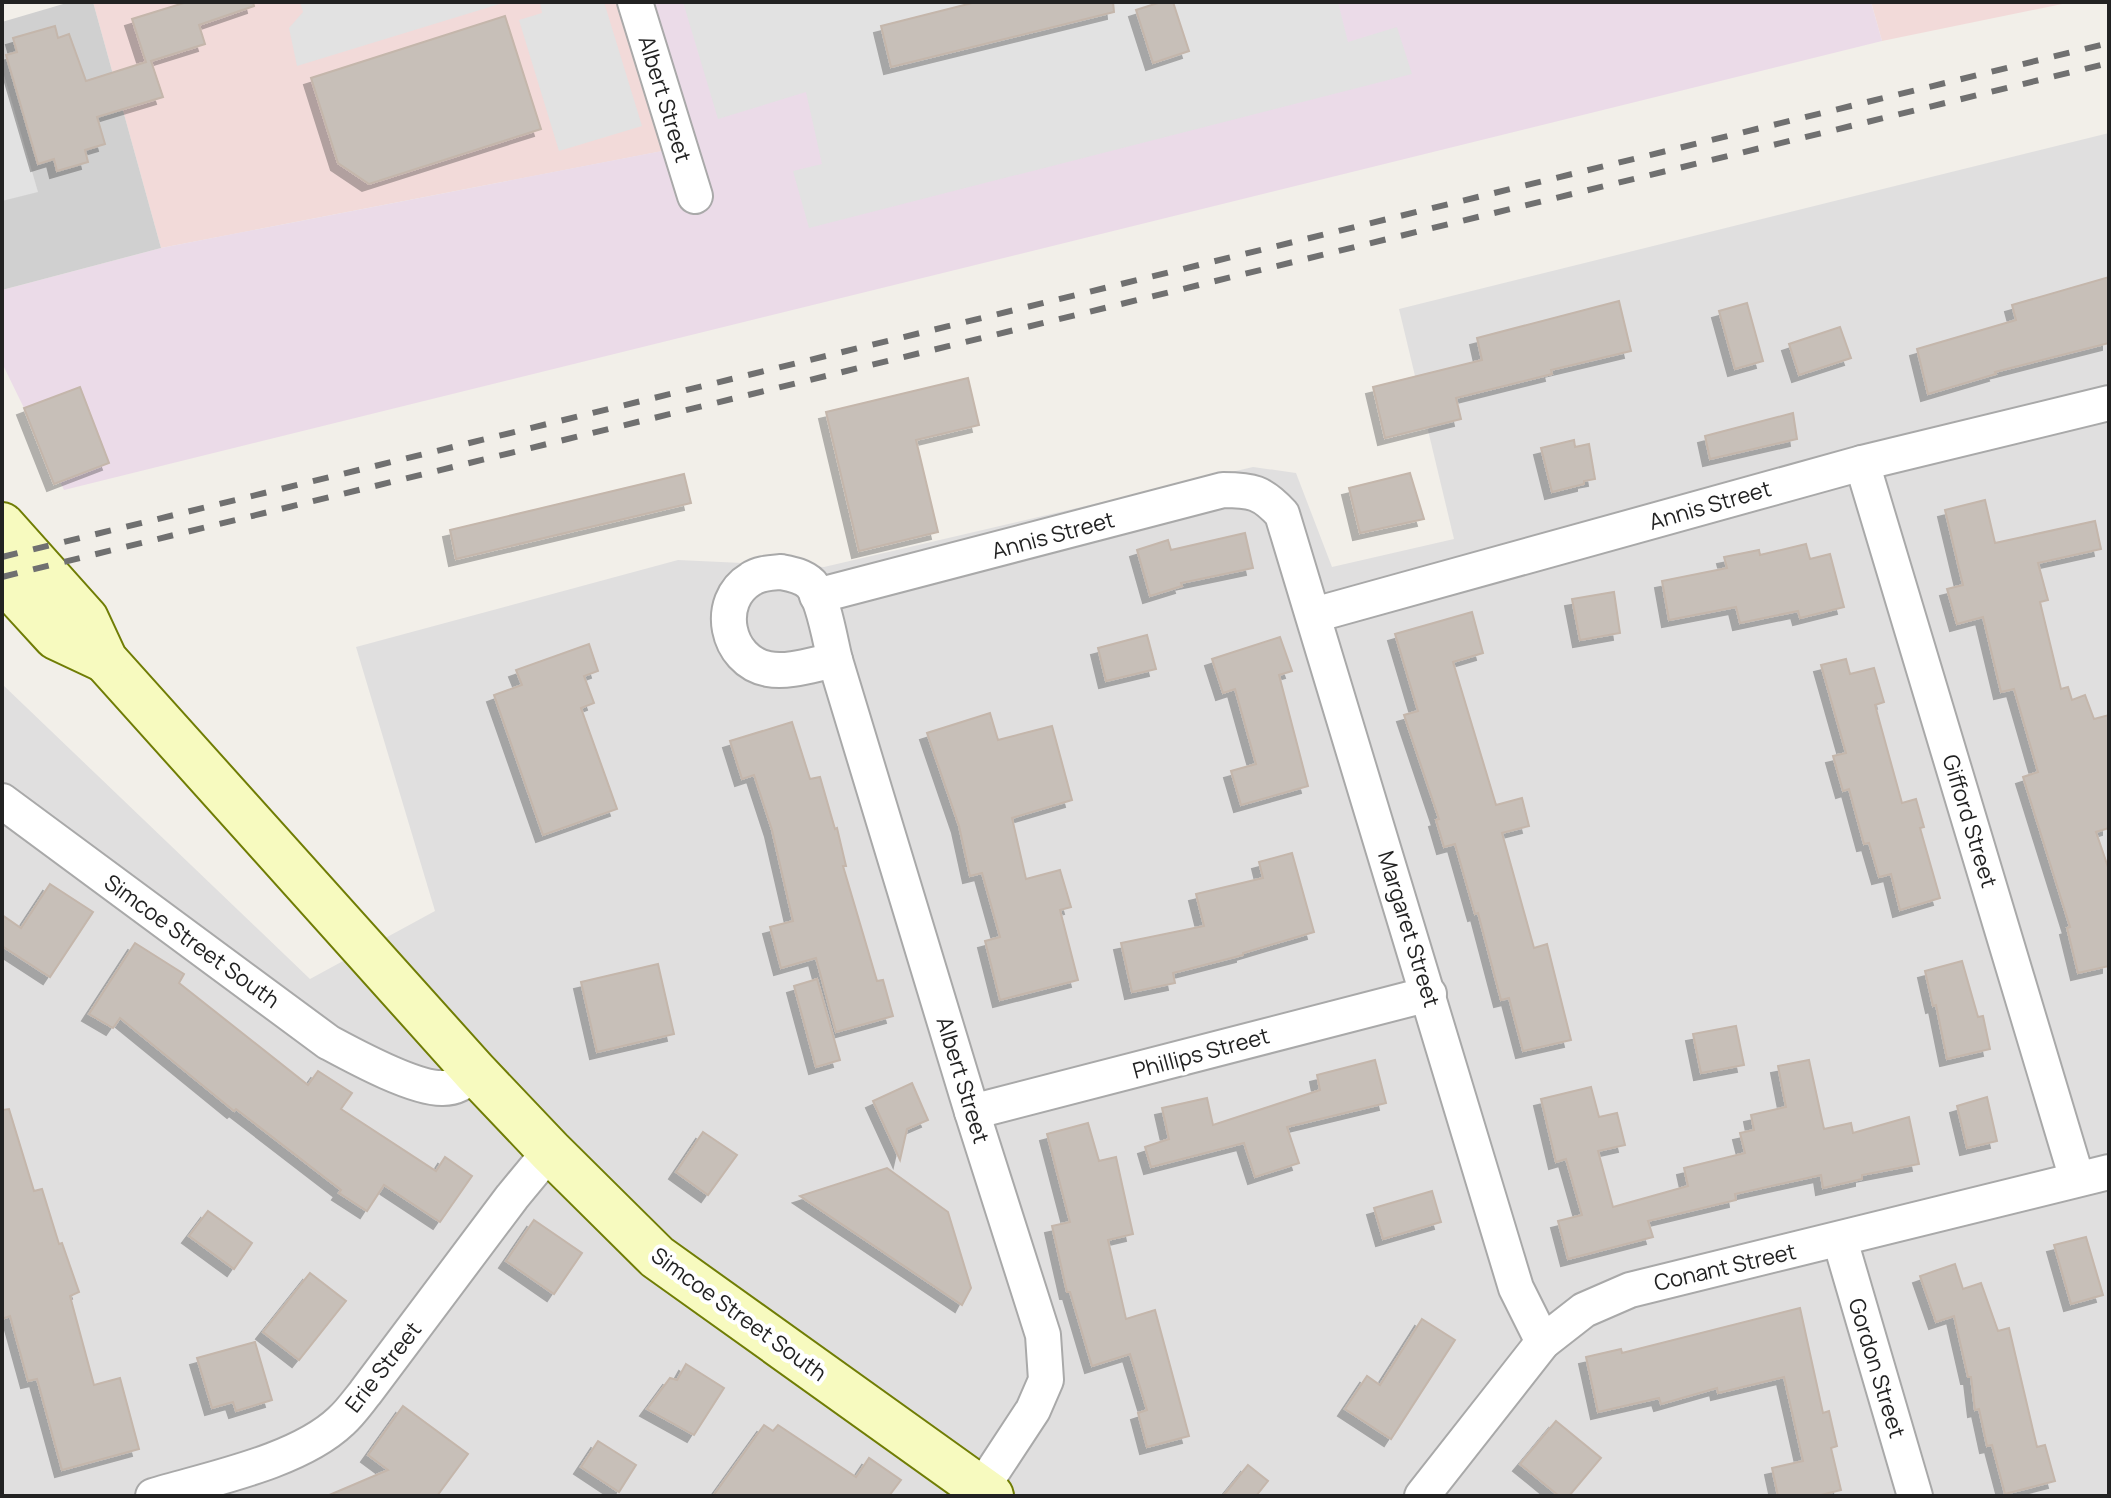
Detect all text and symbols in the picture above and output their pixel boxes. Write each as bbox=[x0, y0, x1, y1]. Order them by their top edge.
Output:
street label: Albert Street bbox=[632, 32, 699, 166]
street label: Annis Street bbox=[1645, 473, 1775, 537]
street label: Annis Street bbox=[988, 504, 1118, 566]
street label: Gifford Street bbox=[1936, 751, 2005, 891]
street label: Margaret Street bbox=[1371, 847, 1447, 1011]
street label: Simcoe Street South bbox=[98, 867, 286, 1015]
street label: Albert Street bbox=[930, 1013, 997, 1147]
street label: Phillips Street bbox=[1129, 1020, 1273, 1086]
street label: Conant Street bbox=[1651, 1236, 1799, 1298]
street label: Simcoe Street South bbox=[645, 1240, 833, 1388]
street label: Gordon Street bbox=[1842, 1295, 1913, 1442]
street label: Erie Street bbox=[338, 1315, 428, 1419]

